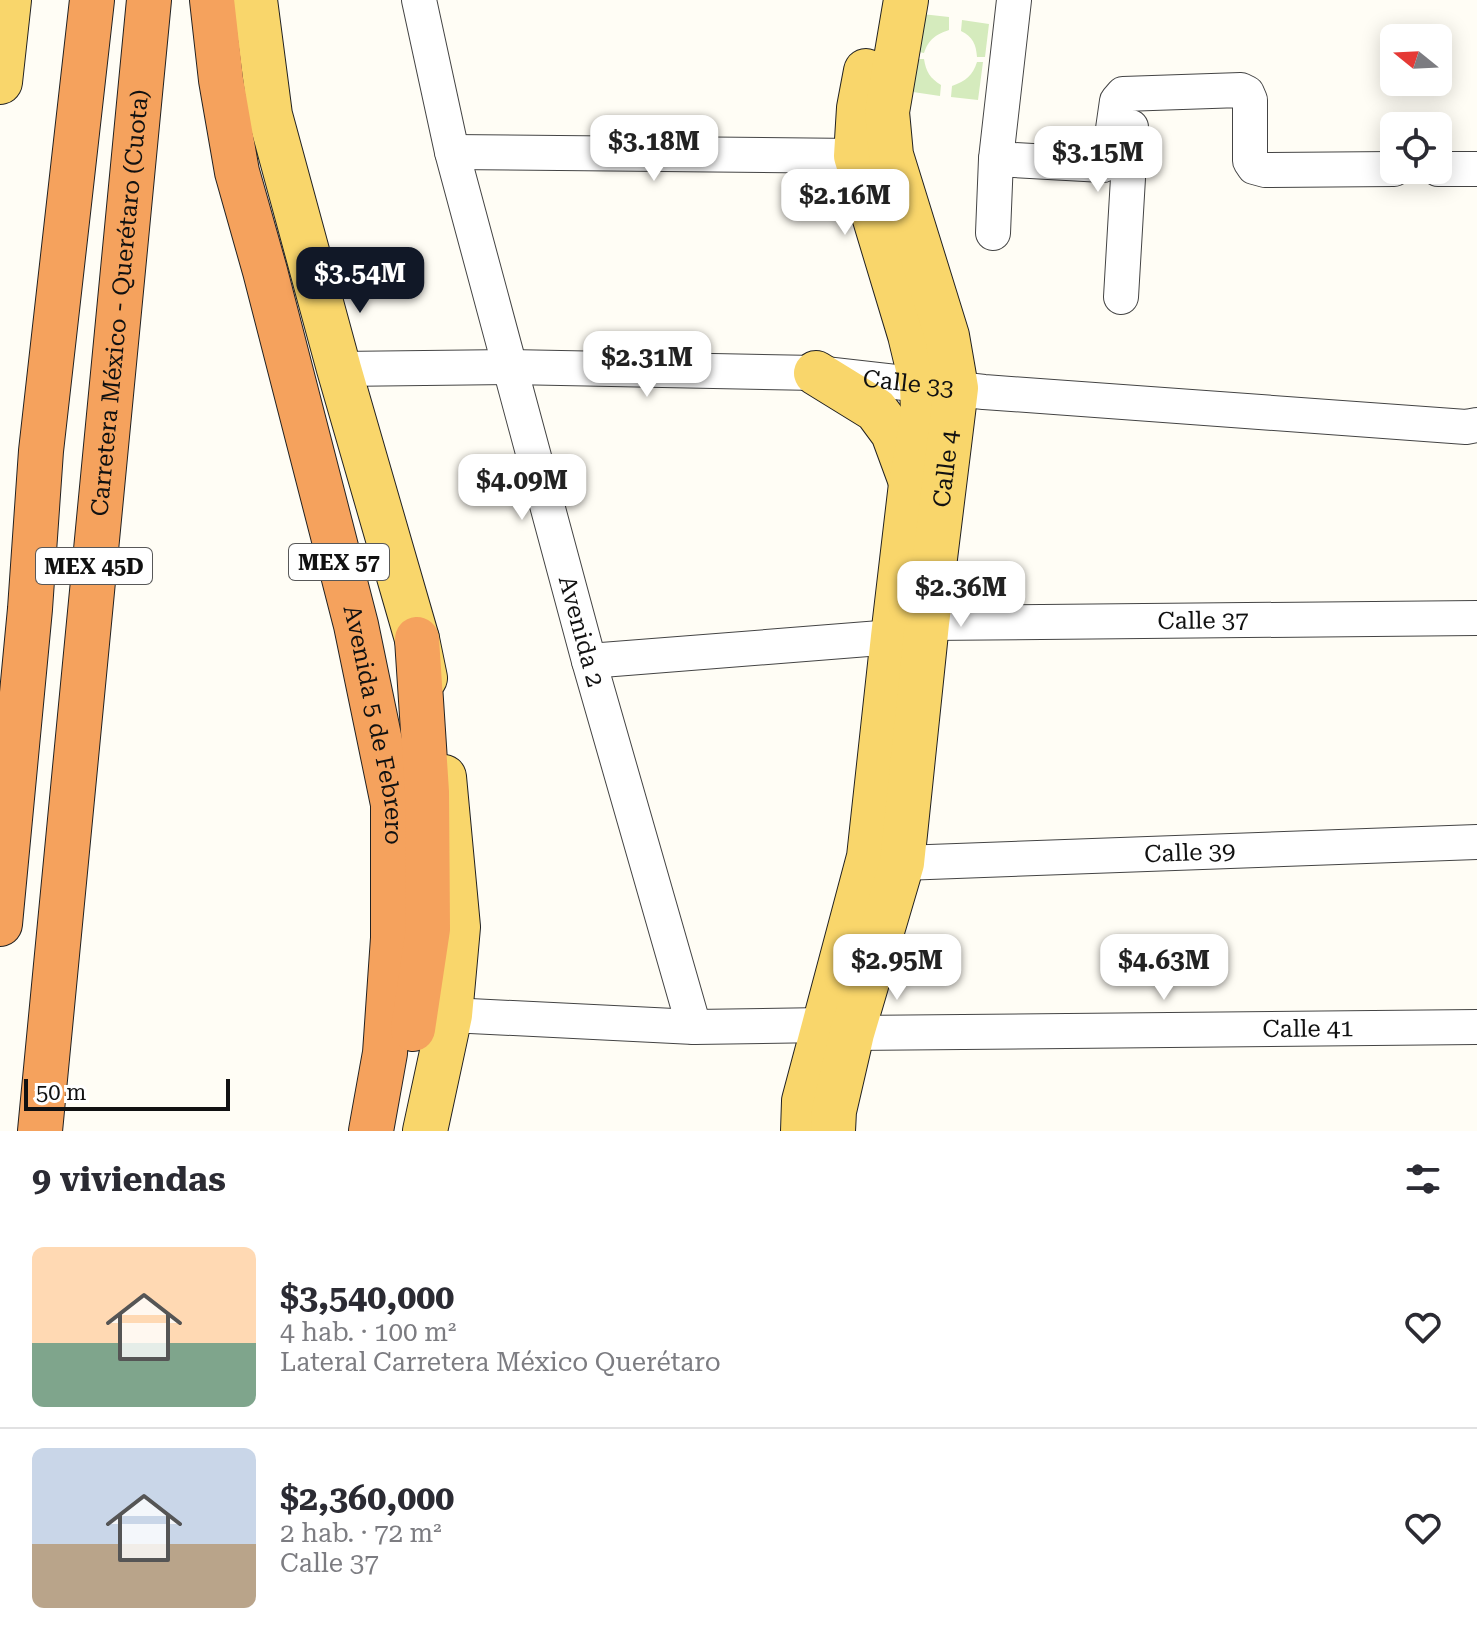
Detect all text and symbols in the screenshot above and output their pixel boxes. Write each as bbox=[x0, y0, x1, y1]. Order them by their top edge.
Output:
north arrow bbox=[1380, 24, 1452, 96]
map controls bbox=[1380, 24, 1452, 184]
street label: Carretera México - Querétaro (Cuota) bbox=[85, 88, 154, 517]
button: locate bbox=[1380, 112, 1452, 184]
pin: $3.18M bbox=[589, 115, 719, 183]
text: $3.18M bbox=[608, 126, 700, 156]
pin: $3.15M bbox=[1033, 126, 1163, 194]
text: $3.15M bbox=[1052, 137, 1144, 167]
pin: $2.16M bbox=[780, 169, 910, 237]
text: $2.16M bbox=[799, 180, 891, 210]
pin: $3.54M bbox=[295, 247, 425, 315]
text: $3.54M bbox=[314, 258, 406, 288]
pin: $2.31M bbox=[582, 331, 712, 399]
text: $2.31M bbox=[601, 342, 693, 372]
street label: Calle 33 bbox=[861, 364, 955, 402]
street label: Calle 4 bbox=[927, 428, 965, 509]
pin: $4.09M bbox=[457, 454, 587, 522]
text: $4.09M bbox=[476, 465, 568, 495]
road number: MEX 57 bbox=[289, 544, 389, 580]
road number: MEX 45D bbox=[36, 548, 152, 584]
pin: $2.36M bbox=[896, 561, 1026, 629]
text: $2.36M bbox=[915, 572, 1007, 602]
street label: Avenida 2 bbox=[553, 573, 610, 690]
street label: Avenida 5 de Febrero bbox=[337, 602, 407, 845]
street label: Calle 37 bbox=[1157, 606, 1249, 635]
street label: Calle 39 bbox=[1144, 837, 1236, 868]
pin: $2.95M bbox=[832, 934, 962, 1002]
pin: $4.63M bbox=[1099, 934, 1229, 1002]
text: $2.95M bbox=[851, 945, 943, 975]
text: $4.63M bbox=[1118, 945, 1210, 975]
street label: Calle 41 bbox=[1262, 1014, 1354, 1043]
scale bar bbox=[24, 1075, 230, 1111]
text: 50 m bbox=[36, 1080, 86, 1105]
icon: filters bbox=[1401, 1157, 1445, 1201]
text: 9 viviendas bbox=[32, 1159, 226, 1199]
text: $3,540,000 bbox=[280, 1277, 454, 1317]
icon: home bbox=[96, 1279, 192, 1375]
icon: heart bbox=[1401, 1305, 1445, 1349]
text: 4 hab. · 100 m² bbox=[280, 1317, 456, 1347]
text: Lateral Carretera México Querétaro bbox=[280, 1347, 721, 1377]
text: $2,360,000 bbox=[280, 1478, 454, 1518]
icon: home bbox=[96, 1480, 192, 1576]
icon: heart bbox=[1401, 1506, 1445, 1550]
text: 2 hab. · 72 m² bbox=[280, 1518, 442, 1548]
text: Calle 37 bbox=[280, 1548, 379, 1578]

